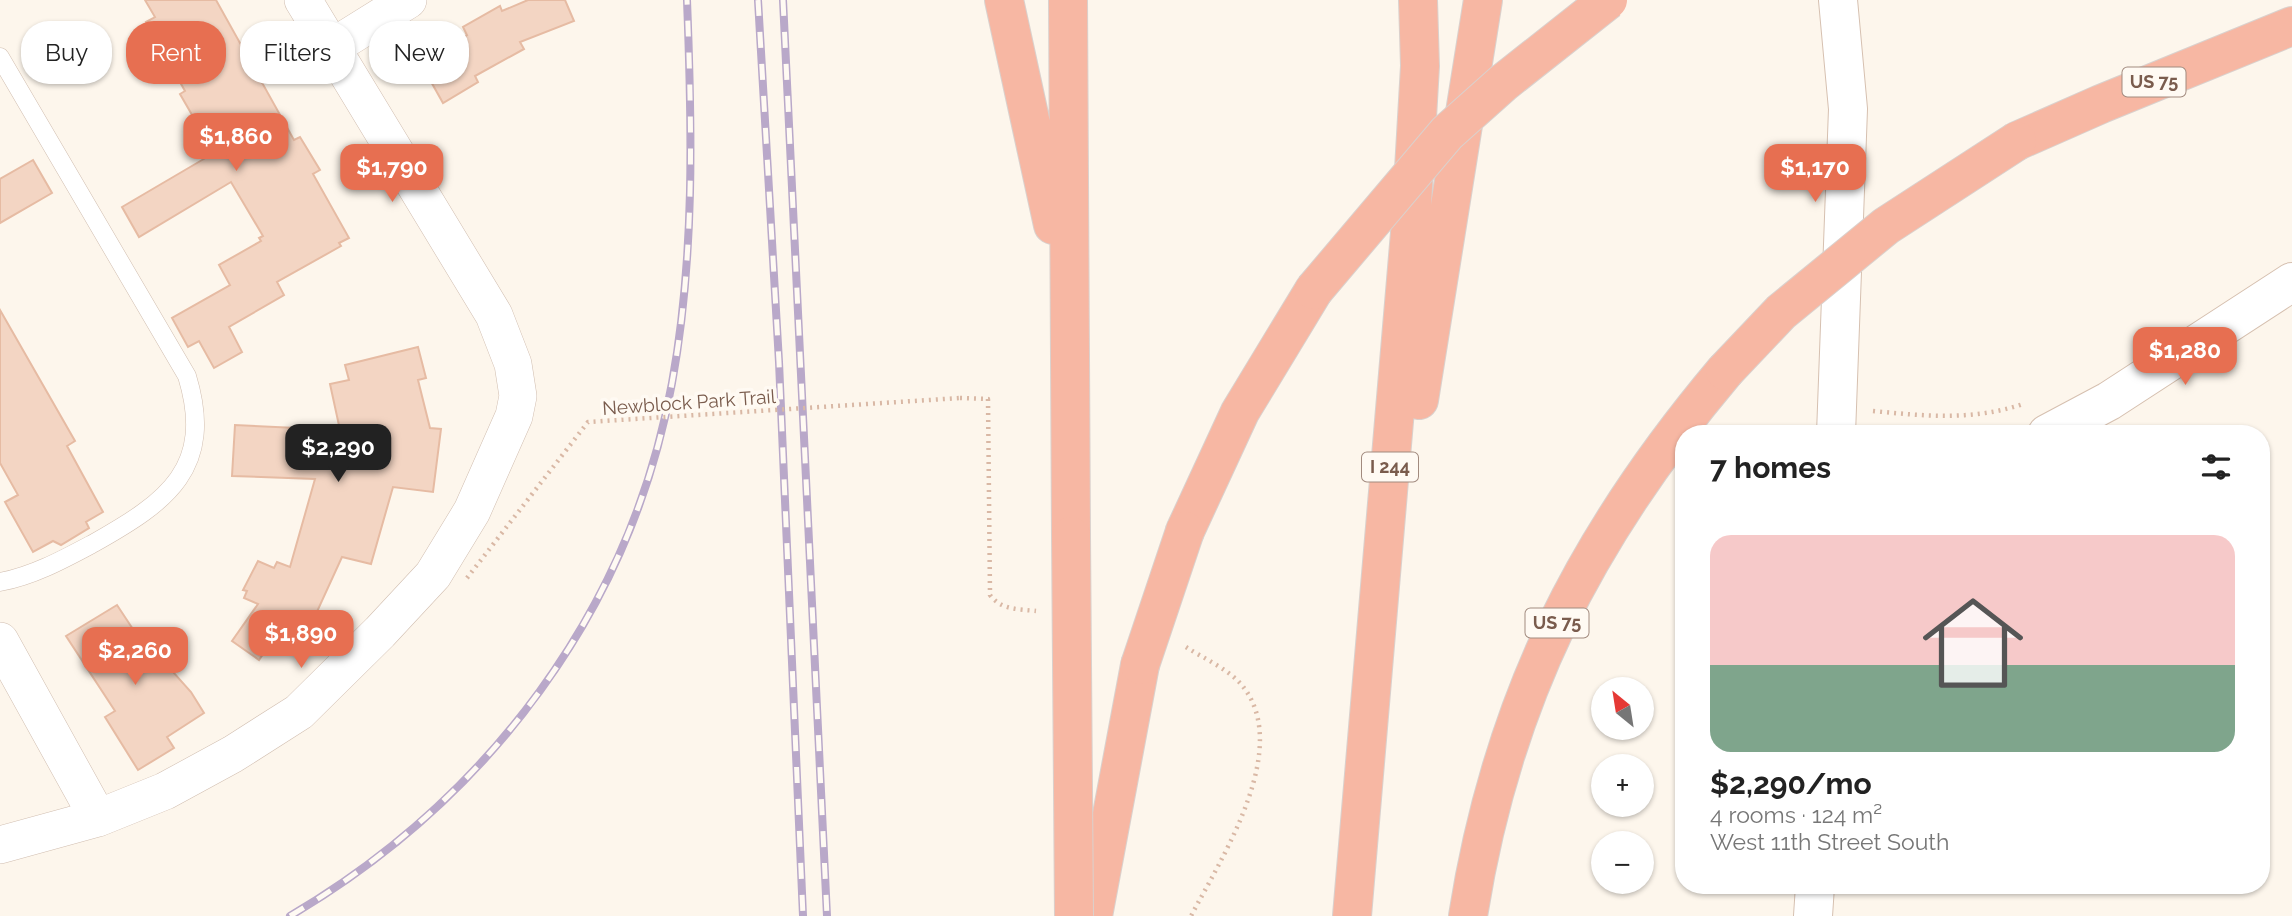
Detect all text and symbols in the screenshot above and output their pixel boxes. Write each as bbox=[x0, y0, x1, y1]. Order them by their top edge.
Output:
chip: Buy bbox=[21, 21, 112, 84]
chip: Rent bbox=[126, 21, 226, 84]
chip: Filters bbox=[240, 21, 355, 84]
chip: New bbox=[369, 21, 469, 84]
road number: US 75 bbox=[2122, 68, 2186, 96]
pin: $1,860 bbox=[179, 114, 293, 173]
text: $1,860 bbox=[199, 122, 273, 149]
pin: $1,790 bbox=[335, 144, 449, 204]
pin: $1,170 bbox=[1758, 144, 1872, 204]
text: $1,790 bbox=[356, 153, 428, 180]
text: $1,170 bbox=[1780, 153, 1850, 180]
pin: $1,280 bbox=[2128, 328, 2242, 387]
text: $1,280 bbox=[2149, 336, 2221, 363]
street label: Newblock Park Trail bbox=[602, 385, 777, 419]
pin: $2,290 bbox=[281, 424, 395, 484]
text: $2,290 bbox=[301, 433, 375, 460]
icon: filters bbox=[2197, 448, 2235, 486]
text: 7 homes bbox=[1710, 450, 1831, 485]
road number: I 244 bbox=[1362, 452, 1418, 481]
icon: home bbox=[1910, 580, 2036, 706]
road number: US 75 bbox=[1526, 608, 1588, 638]
pin: $1,890 bbox=[244, 610, 358, 670]
text: $1,890 bbox=[265, 619, 337, 646]
pin: $2,260 bbox=[78, 628, 192, 687]
text: $2,260 bbox=[98, 636, 172, 663]
north arrow bbox=[1591, 677, 1654, 740]
map controls bbox=[1591, 677, 1654, 894]
button: + bbox=[1591, 754, 1654, 817]
text: $2,290/mo bbox=[1710, 766, 1872, 801]
text: 4 rooms · 124 m² bbox=[1710, 801, 1882, 828]
text: West 11th Street South bbox=[1710, 828, 1949, 855]
button: − bbox=[1591, 831, 1654, 894]

